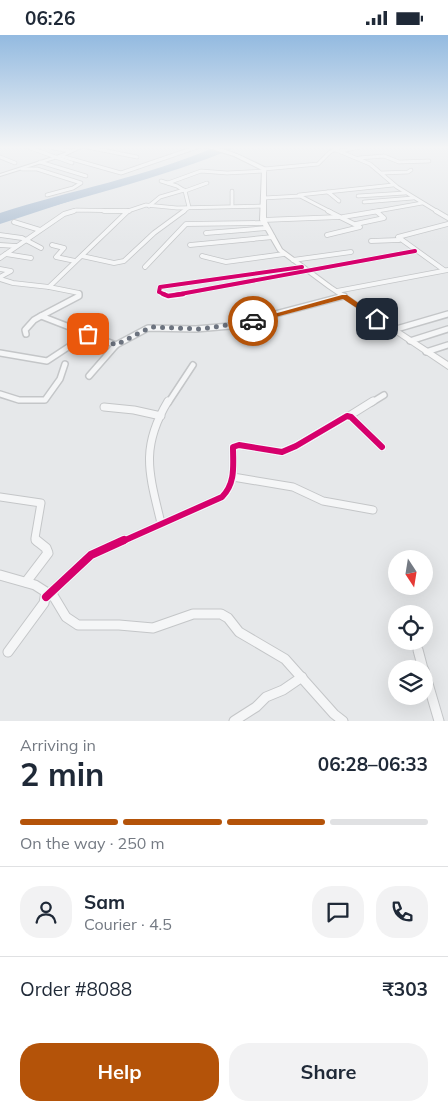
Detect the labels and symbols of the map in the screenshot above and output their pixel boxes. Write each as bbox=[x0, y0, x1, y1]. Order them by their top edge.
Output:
courier bbox=[228, 296, 278, 346]
pin bbox=[356, 298, 398, 340]
pin bbox=[67, 313, 109, 355]
north arrow bbox=[388, 550, 432, 595]

